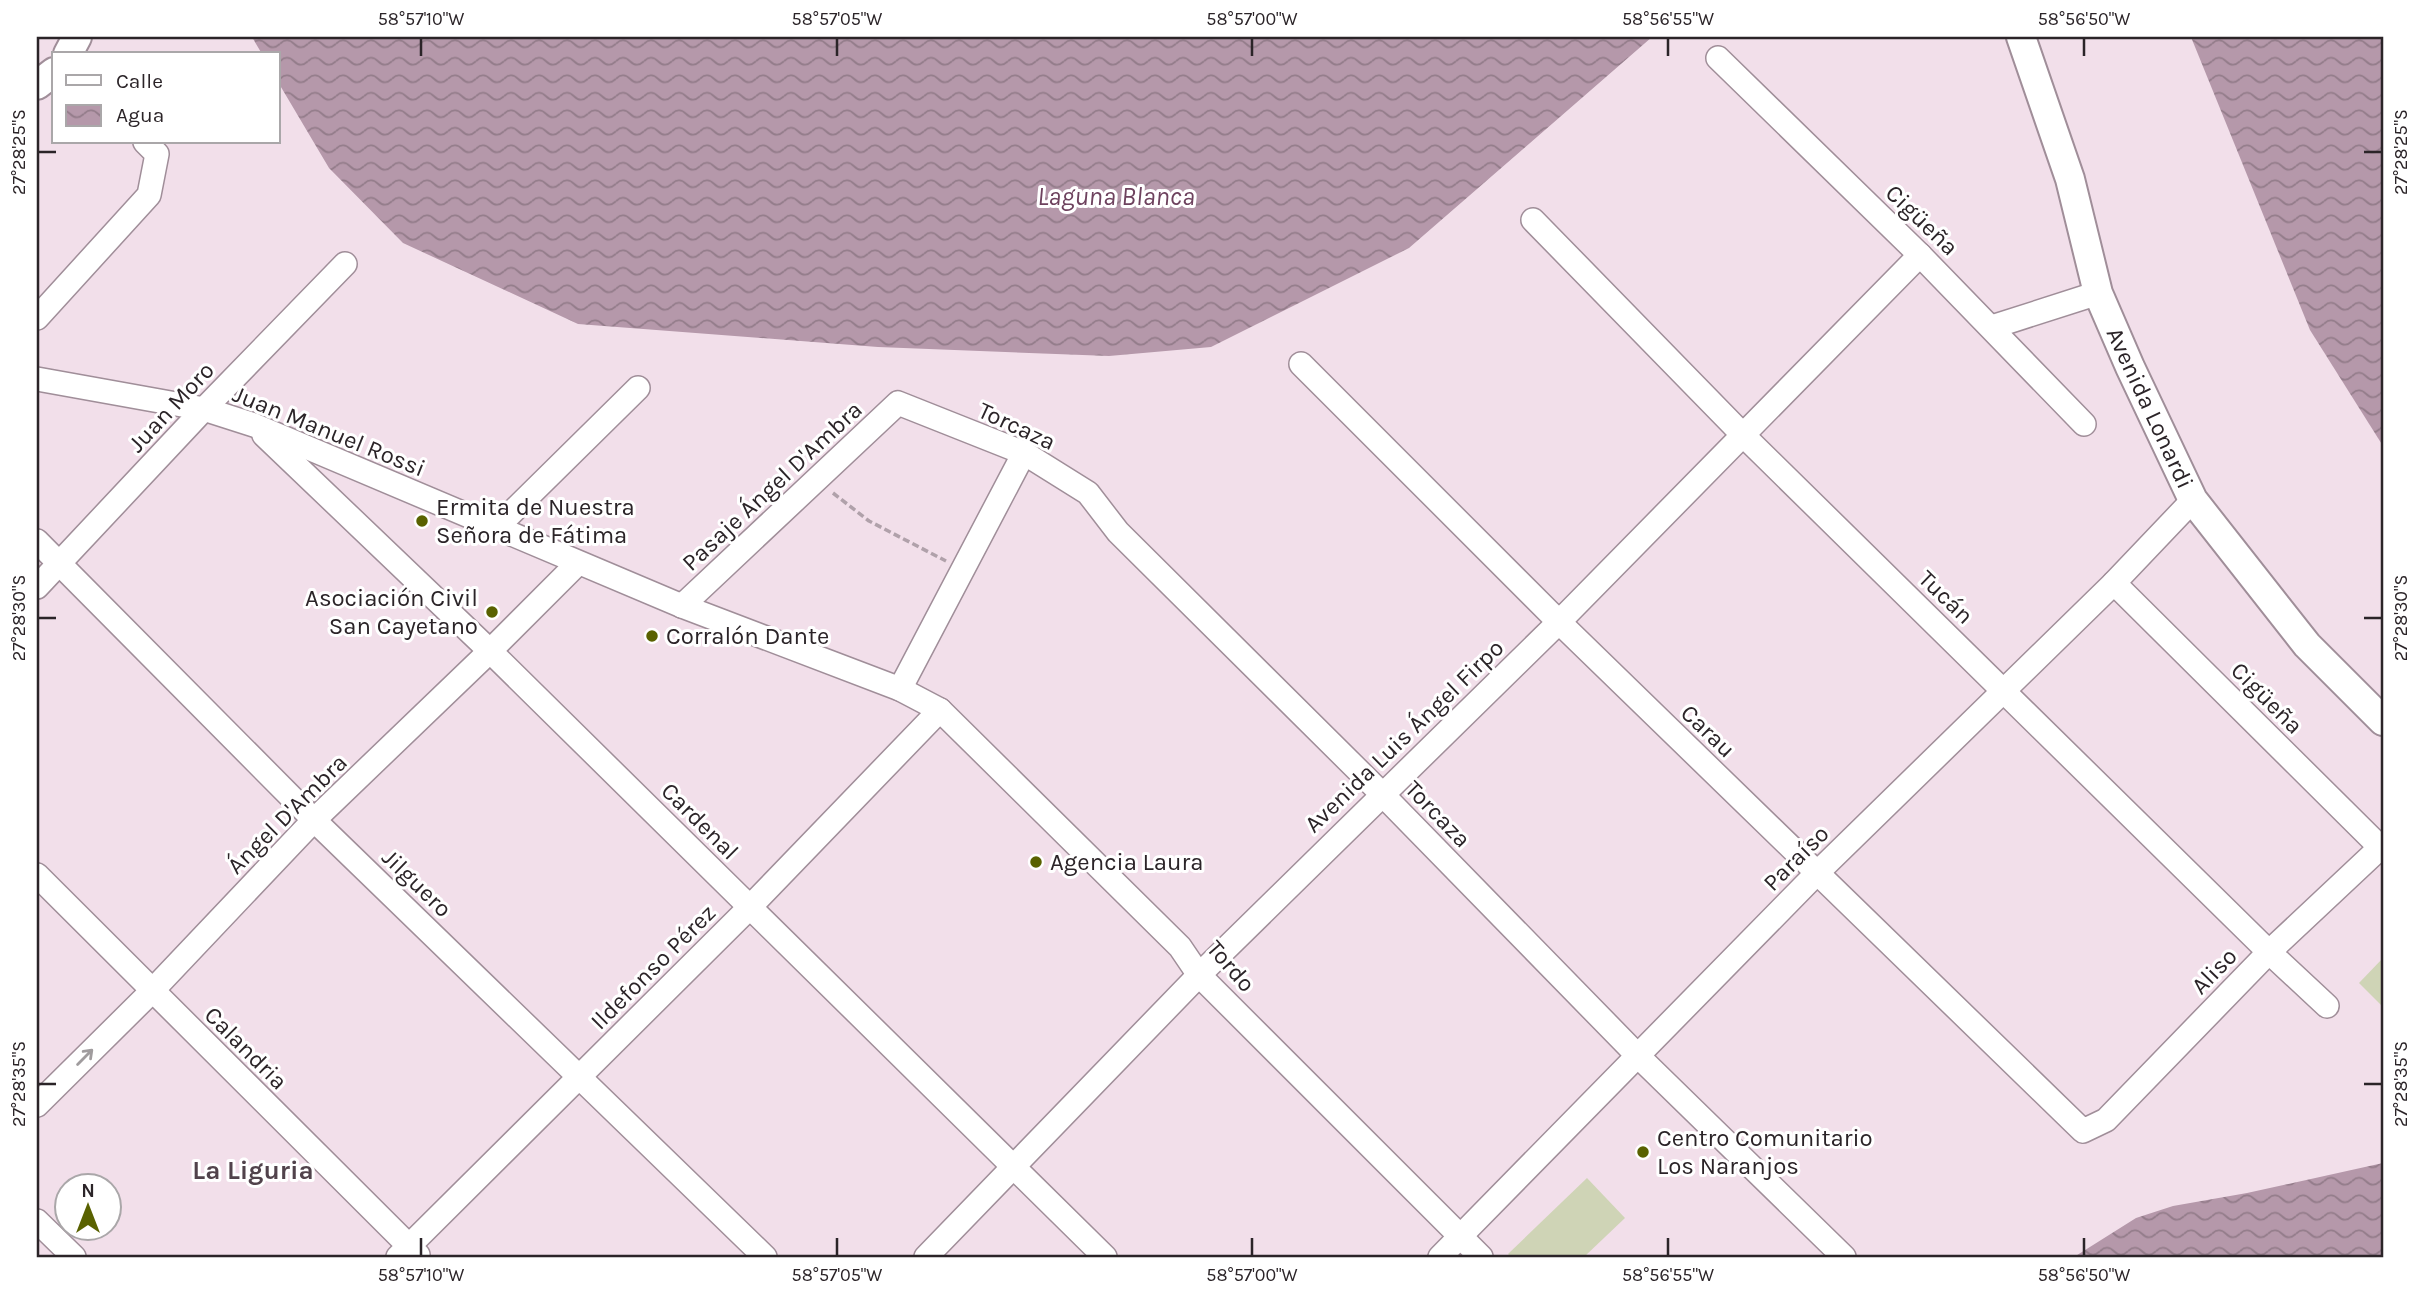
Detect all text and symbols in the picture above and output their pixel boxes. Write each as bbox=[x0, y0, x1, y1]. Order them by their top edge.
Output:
text: 58°57'10"W bbox=[378, 8, 464, 30]
text: 58°57'05"W bbox=[792, 8, 882, 30]
text: 58°57'00"W bbox=[1206, 8, 1298, 30]
text: 58°56'55"W bbox=[1622, 8, 1714, 30]
text: 58°56'50"W bbox=[2038, 8, 2130, 30]
legend bbox=[52, 52, 280, 144]
text: Calle bbox=[116, 69, 163, 93]
text: Agua bbox=[116, 103, 164, 127]
text: 27°28'25"S bbox=[8, 109, 30, 195]
text: 27°28'25"S bbox=[2390, 109, 2412, 195]
street label: Cigüeña bbox=[1880, 179, 1964, 261]
water label: Laguna Blanca bbox=[1037, 181, 1195, 212]
street label: Avenida Lonardi bbox=[2100, 323, 2200, 493]
street label: Juan Moro bbox=[122, 356, 220, 458]
street label: Juan Manuel Rossi bbox=[229, 380, 429, 482]
street label: Pasaje Ángel D'Ambra bbox=[676, 395, 868, 577]
street label: Torcaza bbox=[974, 396, 1060, 456]
place label: Ermita de Nuestra Señora de Fátima bbox=[436, 493, 635, 549]
marker: Ermita de Nuestra Señora de Fátima bbox=[414, 513, 430, 529]
street label: Tucán bbox=[1913, 564, 1979, 630]
text: 27°28'30"S bbox=[8, 575, 30, 661]
text: 27°28'30"S bbox=[2390, 575, 2412, 661]
place label: Asociación Civil San Cayetano bbox=[305, 584, 478, 640]
marker: Asociación Civil San Cayetano bbox=[484, 604, 500, 620]
place label: Corralón Dante bbox=[666, 622, 829, 650]
marker: Corralón Dante bbox=[644, 628, 660, 644]
street label: Avenida Luis Ángel Firpo bbox=[1298, 633, 1509, 838]
street label: Cigüeña bbox=[2225, 656, 2309, 740]
street label: Carau bbox=[1675, 699, 1741, 763]
street label: Ángel D'Ambra bbox=[221, 748, 353, 880]
street label: Torcaza bbox=[1399, 775, 1477, 853]
street label: Cardenal bbox=[656, 777, 744, 865]
street label: Paraíso bbox=[1757, 819, 1835, 897]
street label: Jilguero bbox=[376, 843, 458, 923]
place label: Agencia Laura bbox=[1050, 848, 1203, 876]
marker: Agencia Laura bbox=[1028, 854, 1044, 870]
street label: Ildefonso Pérez bbox=[585, 899, 721, 1035]
street label: Tordo bbox=[1201, 934, 1261, 998]
street label: Aliso bbox=[2185, 942, 2243, 1000]
street label: Calandria bbox=[199, 1001, 293, 1095]
text: 27°28'35"S bbox=[8, 1041, 30, 1127]
text: 27°28'35"S bbox=[2390, 1041, 2412, 1127]
one-way arrow bbox=[77, 1049, 94, 1066]
place label: Centro Comunitario Los Naranjos bbox=[1657, 1124, 1873, 1180]
marker: Centro Comunitario Los Naranjos bbox=[1635, 1144, 1651, 1160]
district label: La Liguria bbox=[192, 1155, 314, 1186]
north arrow bbox=[52, 1172, 122, 1242]
text: N bbox=[81, 1180, 95, 1202]
text: 58°57'10"W bbox=[378, 1264, 464, 1286]
text: 58°57'05"W bbox=[792, 1264, 882, 1286]
text: 58°57'00"W bbox=[1206, 1264, 1298, 1286]
text: 58°56'55"W bbox=[1622, 1264, 1714, 1286]
text: 58°56'50"W bbox=[2038, 1264, 2130, 1286]

